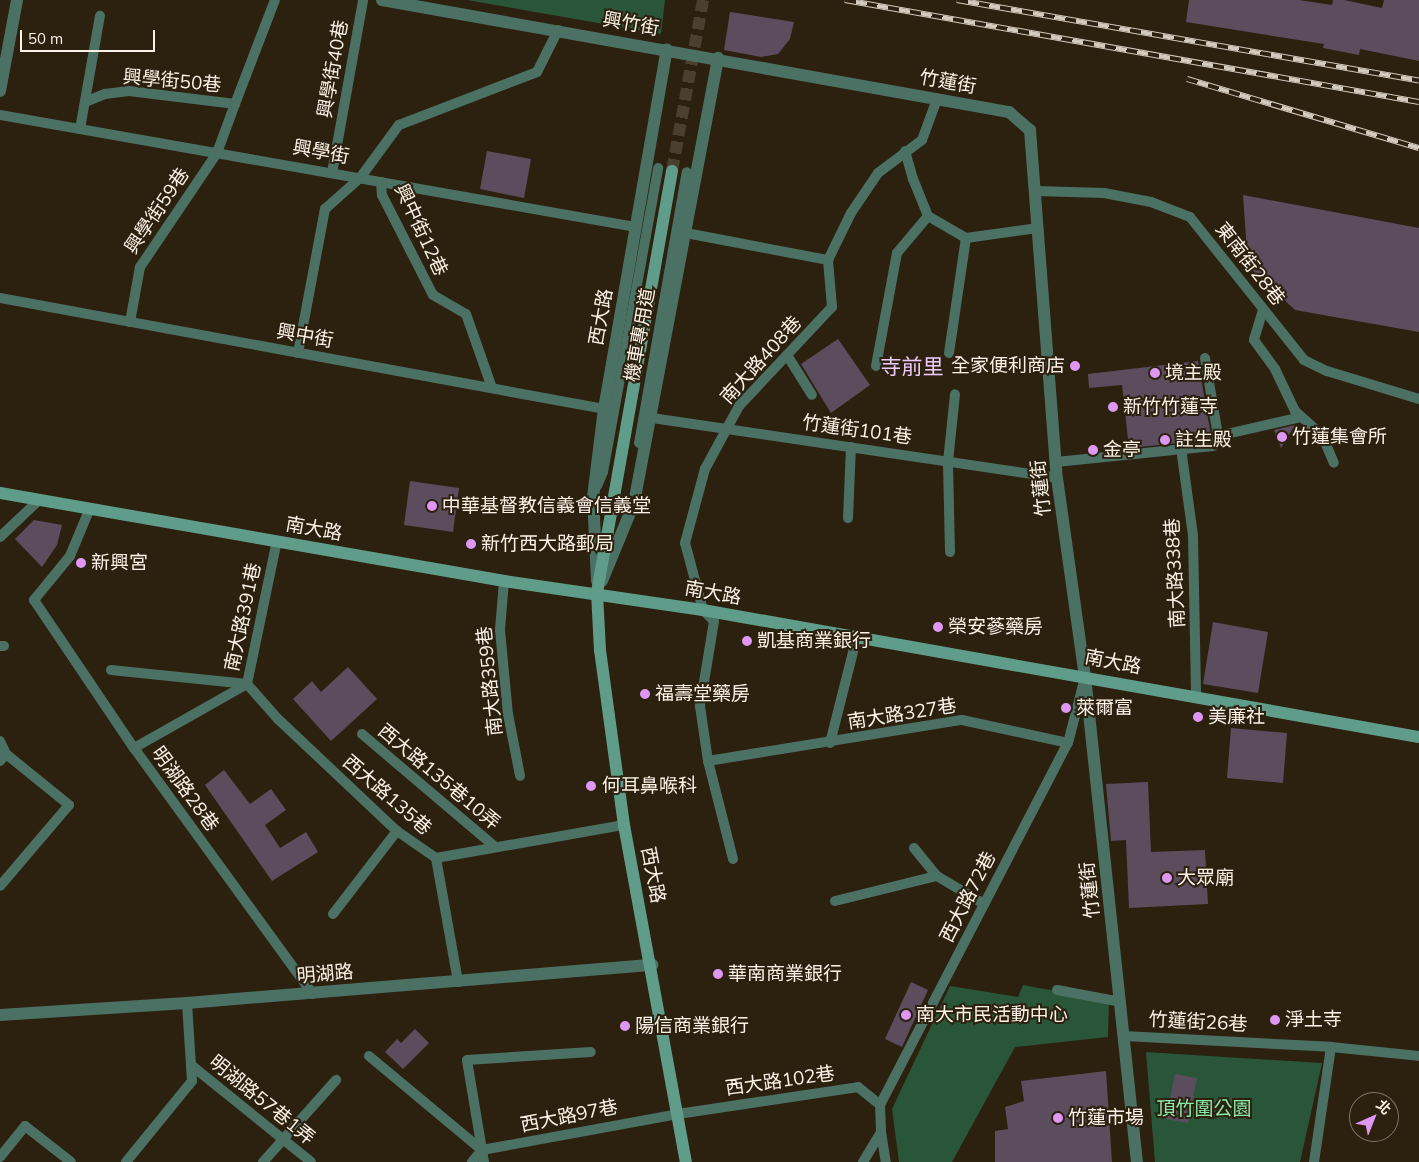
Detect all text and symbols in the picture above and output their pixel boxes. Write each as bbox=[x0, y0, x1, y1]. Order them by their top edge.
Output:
street label: 興竹街 bbox=[601, 8, 661, 40]
street label: 興學街40巷 bbox=[313, 18, 353, 120]
scale bar bbox=[22, 20, 158, 52]
text: 50 m bbox=[28, 29, 63, 48]
street label: 興學街50巷 bbox=[122, 65, 222, 97]
street label: 竹蓮街 bbox=[918, 66, 978, 98]
street label: 興學街 bbox=[291, 136, 351, 168]
street label: 興學街59巷 bbox=[120, 164, 194, 258]
street label: 興中街12巷 bbox=[390, 180, 452, 280]
street label: 東南街28巷 bbox=[1211, 218, 1289, 310]
street label: 機車專用道 bbox=[621, 286, 659, 384]
street label: 西大路 bbox=[585, 287, 617, 347]
street label: 南大路408巷 bbox=[716, 311, 806, 409]
street label: 興中街 bbox=[275, 320, 335, 352]
district label: 寺前里 bbox=[881, 353, 943, 379]
place label: 全家便利商店 bbox=[951, 355, 1065, 377]
marker: 全家便利商店 bbox=[1069, 360, 1081, 372]
place label: 境主殿 bbox=[1165, 362, 1222, 384]
marker: 境主殿 bbox=[1149, 367, 1161, 379]
place label: 新竹竹蓮寺 bbox=[1123, 396, 1218, 418]
marker: 新竹竹蓮寺 bbox=[1107, 401, 1119, 413]
street label: 竹蓮街101巷 bbox=[801, 411, 913, 449]
place label: 竹蓮集會所 bbox=[1292, 426, 1387, 448]
place label: 註生殿 bbox=[1175, 429, 1232, 451]
marker: 竹蓮集會所 bbox=[1276, 431, 1288, 443]
marker: 註生殿 bbox=[1159, 434, 1171, 446]
place label: 金亭 bbox=[1103, 439, 1141, 461]
marker: 金亭 bbox=[1087, 444, 1099, 456]
street label: 竹蓮街 bbox=[1027, 458, 1055, 518]
place label: 中華基督教信義會信義堂 bbox=[442, 495, 651, 517]
marker: 中華基督教信義會信義堂 bbox=[426, 500, 438, 512]
street label: 南大路 bbox=[284, 513, 344, 545]
street label: 南大路338巷 bbox=[1161, 517, 1189, 629]
place label: 新竹西大路郵局 bbox=[481, 533, 614, 555]
marker: 新竹西大路郵局 bbox=[465, 538, 477, 550]
place label: 新興宮 bbox=[91, 552, 148, 574]
marker: 新興宮 bbox=[75, 557, 87, 569]
street label: 南大路391巷 bbox=[220, 561, 266, 673]
street label: 南大路 bbox=[683, 577, 743, 609]
place label: 榮安蔘藥房 bbox=[948, 616, 1043, 638]
marker: 榮安蔘藥房 bbox=[932, 621, 944, 633]
street label: 南大路359巷 bbox=[473, 625, 507, 737]
place label: 凱基商業銀行 bbox=[757, 630, 871, 652]
marker: 凱基商業銀行 bbox=[741, 635, 753, 647]
street label: 南大路 bbox=[1083, 645, 1143, 679]
place label: 福壽堂藥房 bbox=[655, 683, 750, 705]
marker: 福壽堂藥房 bbox=[639, 688, 651, 700]
street label: 南大路327巷 bbox=[846, 694, 958, 734]
place label: 萊爾富 bbox=[1076, 697, 1133, 719]
marker: 萊爾富 bbox=[1060, 702, 1072, 714]
place label: 美廉社 bbox=[1208, 706, 1265, 728]
marker: 美廉社 bbox=[1192, 711, 1204, 723]
street label: 西大路135巷10弄 bbox=[373, 719, 505, 835]
street label: 明湖路28巷 bbox=[147, 742, 223, 836]
street label: 西大路135巷 bbox=[338, 750, 436, 840]
place label: 何耳鼻喉科 bbox=[602, 775, 697, 797]
marker: 何耳鼻喉科 bbox=[584, 779, 598, 793]
street label: 西大路 bbox=[636, 845, 670, 905]
street label: 西大路72巷 bbox=[935, 848, 1001, 946]
street label: 竹蓮街 bbox=[1076, 860, 1104, 920]
place label: 大眾廟 bbox=[1177, 867, 1234, 889]
marker: 大眾廟 bbox=[1161, 872, 1173, 884]
street label: 明湖路 bbox=[296, 960, 354, 988]
place label: 華南商業銀行 bbox=[728, 963, 842, 985]
marker: 華南商業銀行 bbox=[712, 968, 724, 980]
place label: 南大市民活動中心 bbox=[916, 1004, 1068, 1026]
street label: 竹蓮街26巷 bbox=[1148, 1008, 1248, 1036]
marker: 南大市民活動中心 bbox=[900, 1009, 912, 1021]
place label: 淨土寺 bbox=[1285, 1009, 1342, 1031]
marker: 淨土寺 bbox=[1269, 1014, 1281, 1026]
place label: 陽信商業銀行 bbox=[635, 1015, 749, 1037]
marker: 陽信商業銀行 bbox=[619, 1020, 631, 1032]
street label: 明湖路57巷1弄 bbox=[205, 1050, 319, 1150]
street label: 西大路102巷 bbox=[724, 1062, 836, 1100]
north arrow bbox=[1349, 1092, 1399, 1142]
street label: 西大路97巷 bbox=[518, 1095, 620, 1137]
text: 北 bbox=[1372, 1096, 1395, 1118]
park label: 頂竹圍公園 bbox=[1157, 1098, 1251, 1120]
place label: 竹蓮市場 bbox=[1068, 1107, 1144, 1129]
marker: 竹蓮市場 bbox=[1052, 1112, 1064, 1124]

